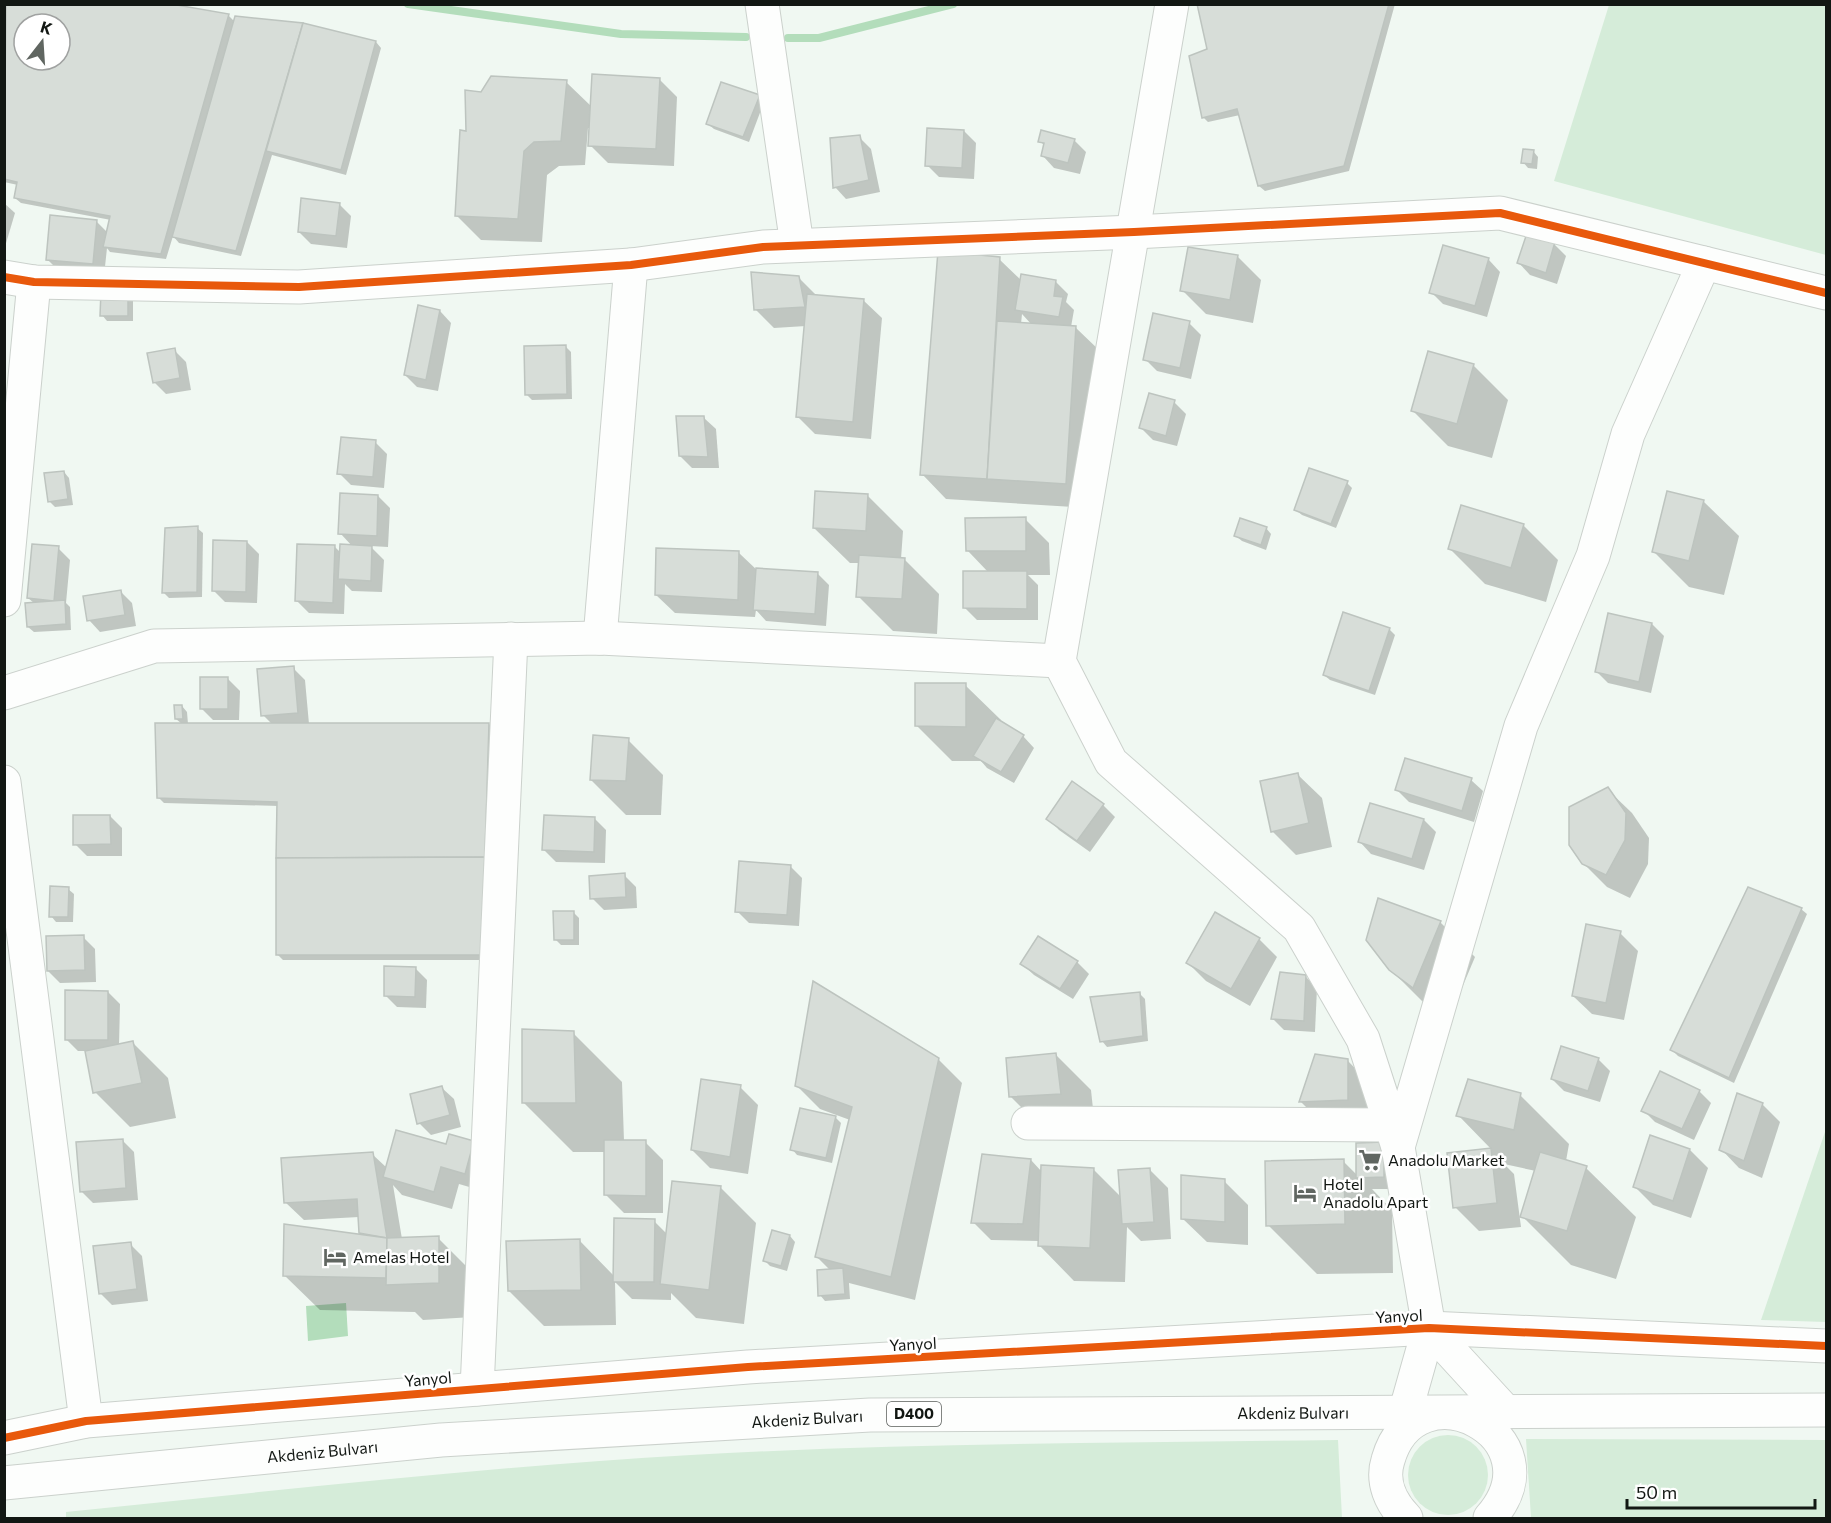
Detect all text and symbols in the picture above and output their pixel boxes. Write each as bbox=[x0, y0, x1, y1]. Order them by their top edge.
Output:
north arrow bbox=[12, 12, 72, 72]
text: K bbox=[38, 16, 55, 38]
supermarket icon: Anadolu Market bbox=[1357, 1147, 1383, 1173]
place label: Anadolu Market bbox=[1388, 1150, 1505, 1169]
place label: Hotel Anadolu Apart bbox=[1323, 1174, 1429, 1211]
hotel icon: Hotel Anadolu Apart bbox=[1292, 1180, 1318, 1206]
hotel icon: Amelas Hotel bbox=[322, 1244, 348, 1270]
place label: Amelas Hotel bbox=[353, 1247, 450, 1266]
street label: Yanyol bbox=[1375, 1305, 1423, 1326]
street label: Yanyol bbox=[889, 1333, 937, 1354]
street label: Yanyol bbox=[403, 1367, 453, 1390]
road number: D400 bbox=[887, 1402, 941, 1426]
street label: Akdeniz Bulvarı bbox=[1237, 1402, 1349, 1422]
street label: Akdeniz Bulvarı bbox=[751, 1405, 864, 1431]
street label: Akdeniz Bulvarı bbox=[266, 1436, 379, 1466]
scale bar bbox=[1627, 1472, 1814, 1510]
text: 50 m bbox=[1636, 1481, 1677, 1503]

